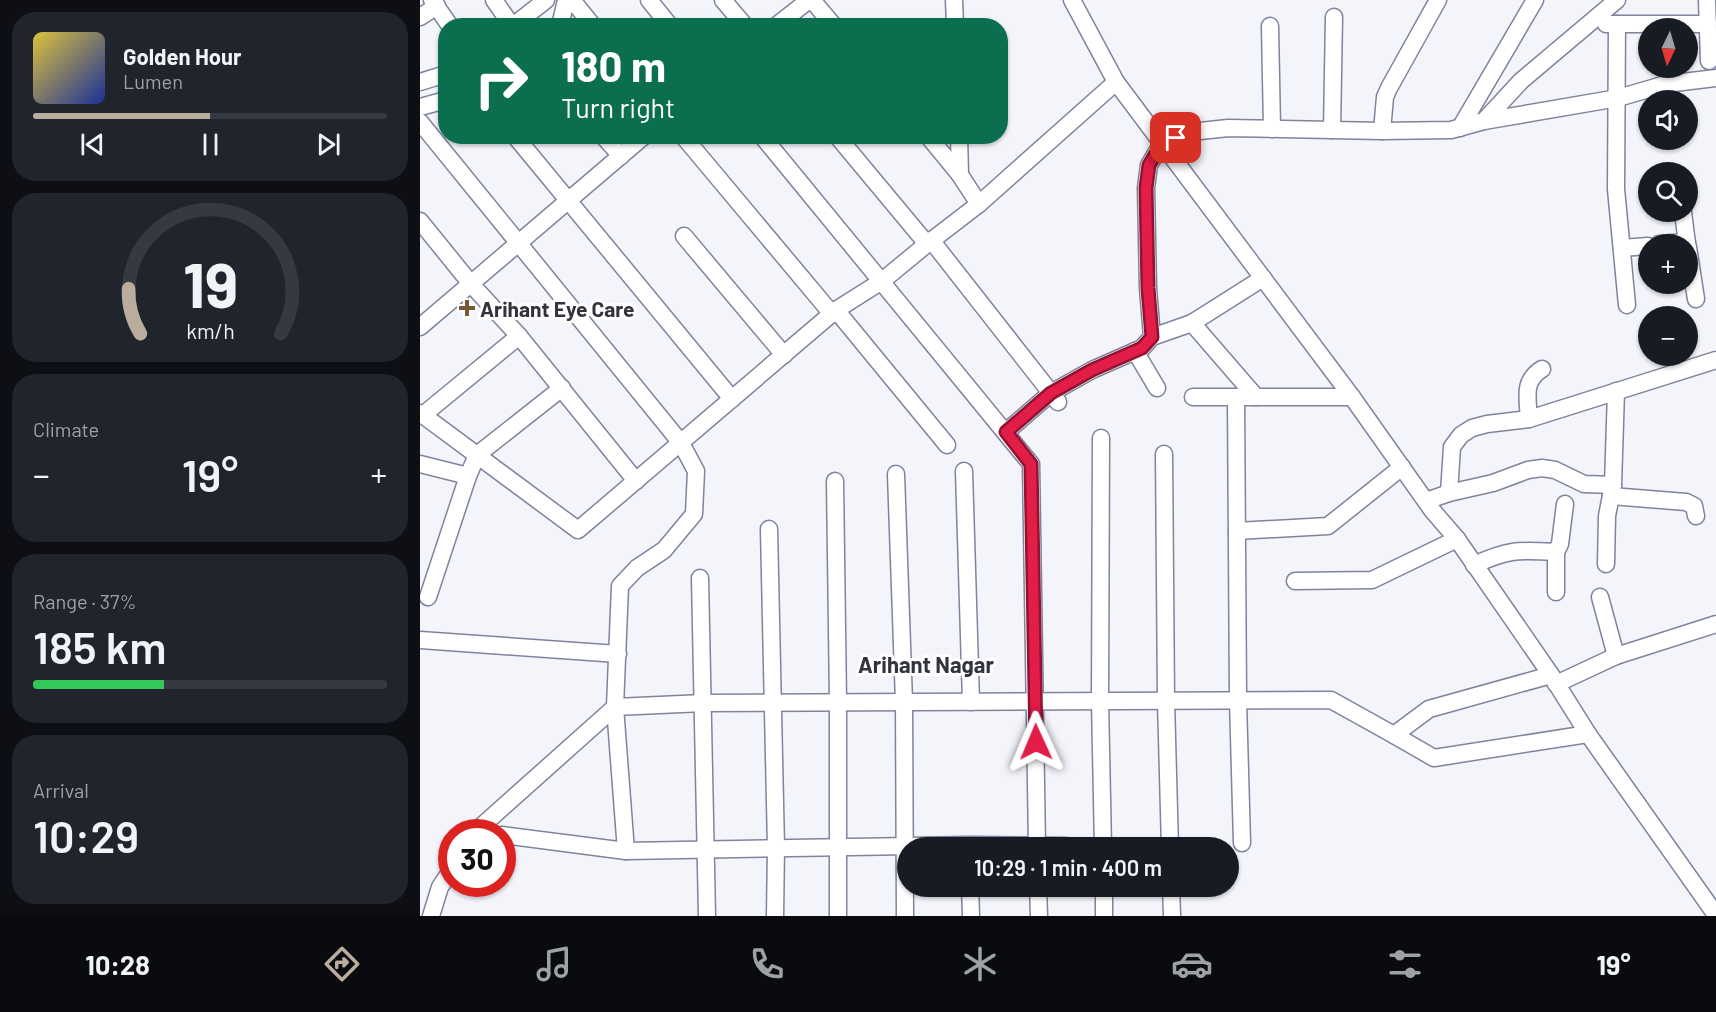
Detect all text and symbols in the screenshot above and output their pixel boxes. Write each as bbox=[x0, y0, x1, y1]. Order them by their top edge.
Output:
north arrow bbox=[1638, 18, 1698, 78]
map controls bbox=[1638, 18, 1698, 366]
text: 180 m bbox=[561, 40, 666, 90]
icon: right bbox=[462, 42, 540, 120]
text: Golden Hour bbox=[123, 43, 241, 69]
text: Lumen bbox=[123, 69, 183, 93]
button: sound bbox=[1638, 90, 1698, 150]
text: Turn right bbox=[561, 91, 675, 123]
pin bbox=[1150, 112, 1201, 163]
icon: arrive bbox=[1159, 121, 1192, 154]
icon: previous bbox=[76, 128, 109, 161]
icon: pause bbox=[194, 128, 227, 161]
icon: next bbox=[312, 128, 345, 161]
button: search bbox=[1638, 162, 1698, 222]
button: + bbox=[1638, 234, 1698, 294]
text: 19 bbox=[182, 246, 238, 320]
place label: Arihant Eye Care bbox=[480, 296, 635, 321]
marker: Arihant Eye Care bbox=[458, 299, 476, 317]
button: − bbox=[1638, 306, 1698, 366]
text: km/h bbox=[186, 319, 234, 344]
text: Climate bbox=[33, 417, 99, 441]
text: 19° bbox=[182, 447, 238, 501]
text: − bbox=[33, 454, 50, 494]
text: + bbox=[371, 454, 387, 494]
text: Range · 37% bbox=[33, 589, 137, 613]
text: 185 km bbox=[33, 619, 167, 673]
district label: Arihant Nagar bbox=[858, 651, 994, 677]
position arrow bbox=[1004, 710, 1068, 774]
text: Arrival bbox=[33, 778, 89, 802]
text: 10:29 bbox=[33, 808, 139, 862]
speed limit sign: 30 bbox=[438, 819, 516, 897]
text: 10:29 · 1 min · 400 m bbox=[974, 854, 1162, 880]
icon: directions bbox=[321, 943, 363, 985]
icon: music bbox=[533, 943, 575, 985]
icon: phone bbox=[746, 943, 788, 985]
icon: climate bbox=[959, 943, 1001, 985]
icon: car bbox=[1171, 943, 1213, 985]
icon: filters bbox=[1384, 943, 1426, 985]
text: 10:28 bbox=[85, 948, 150, 980]
text: 19° bbox=[1597, 948, 1631, 980]

